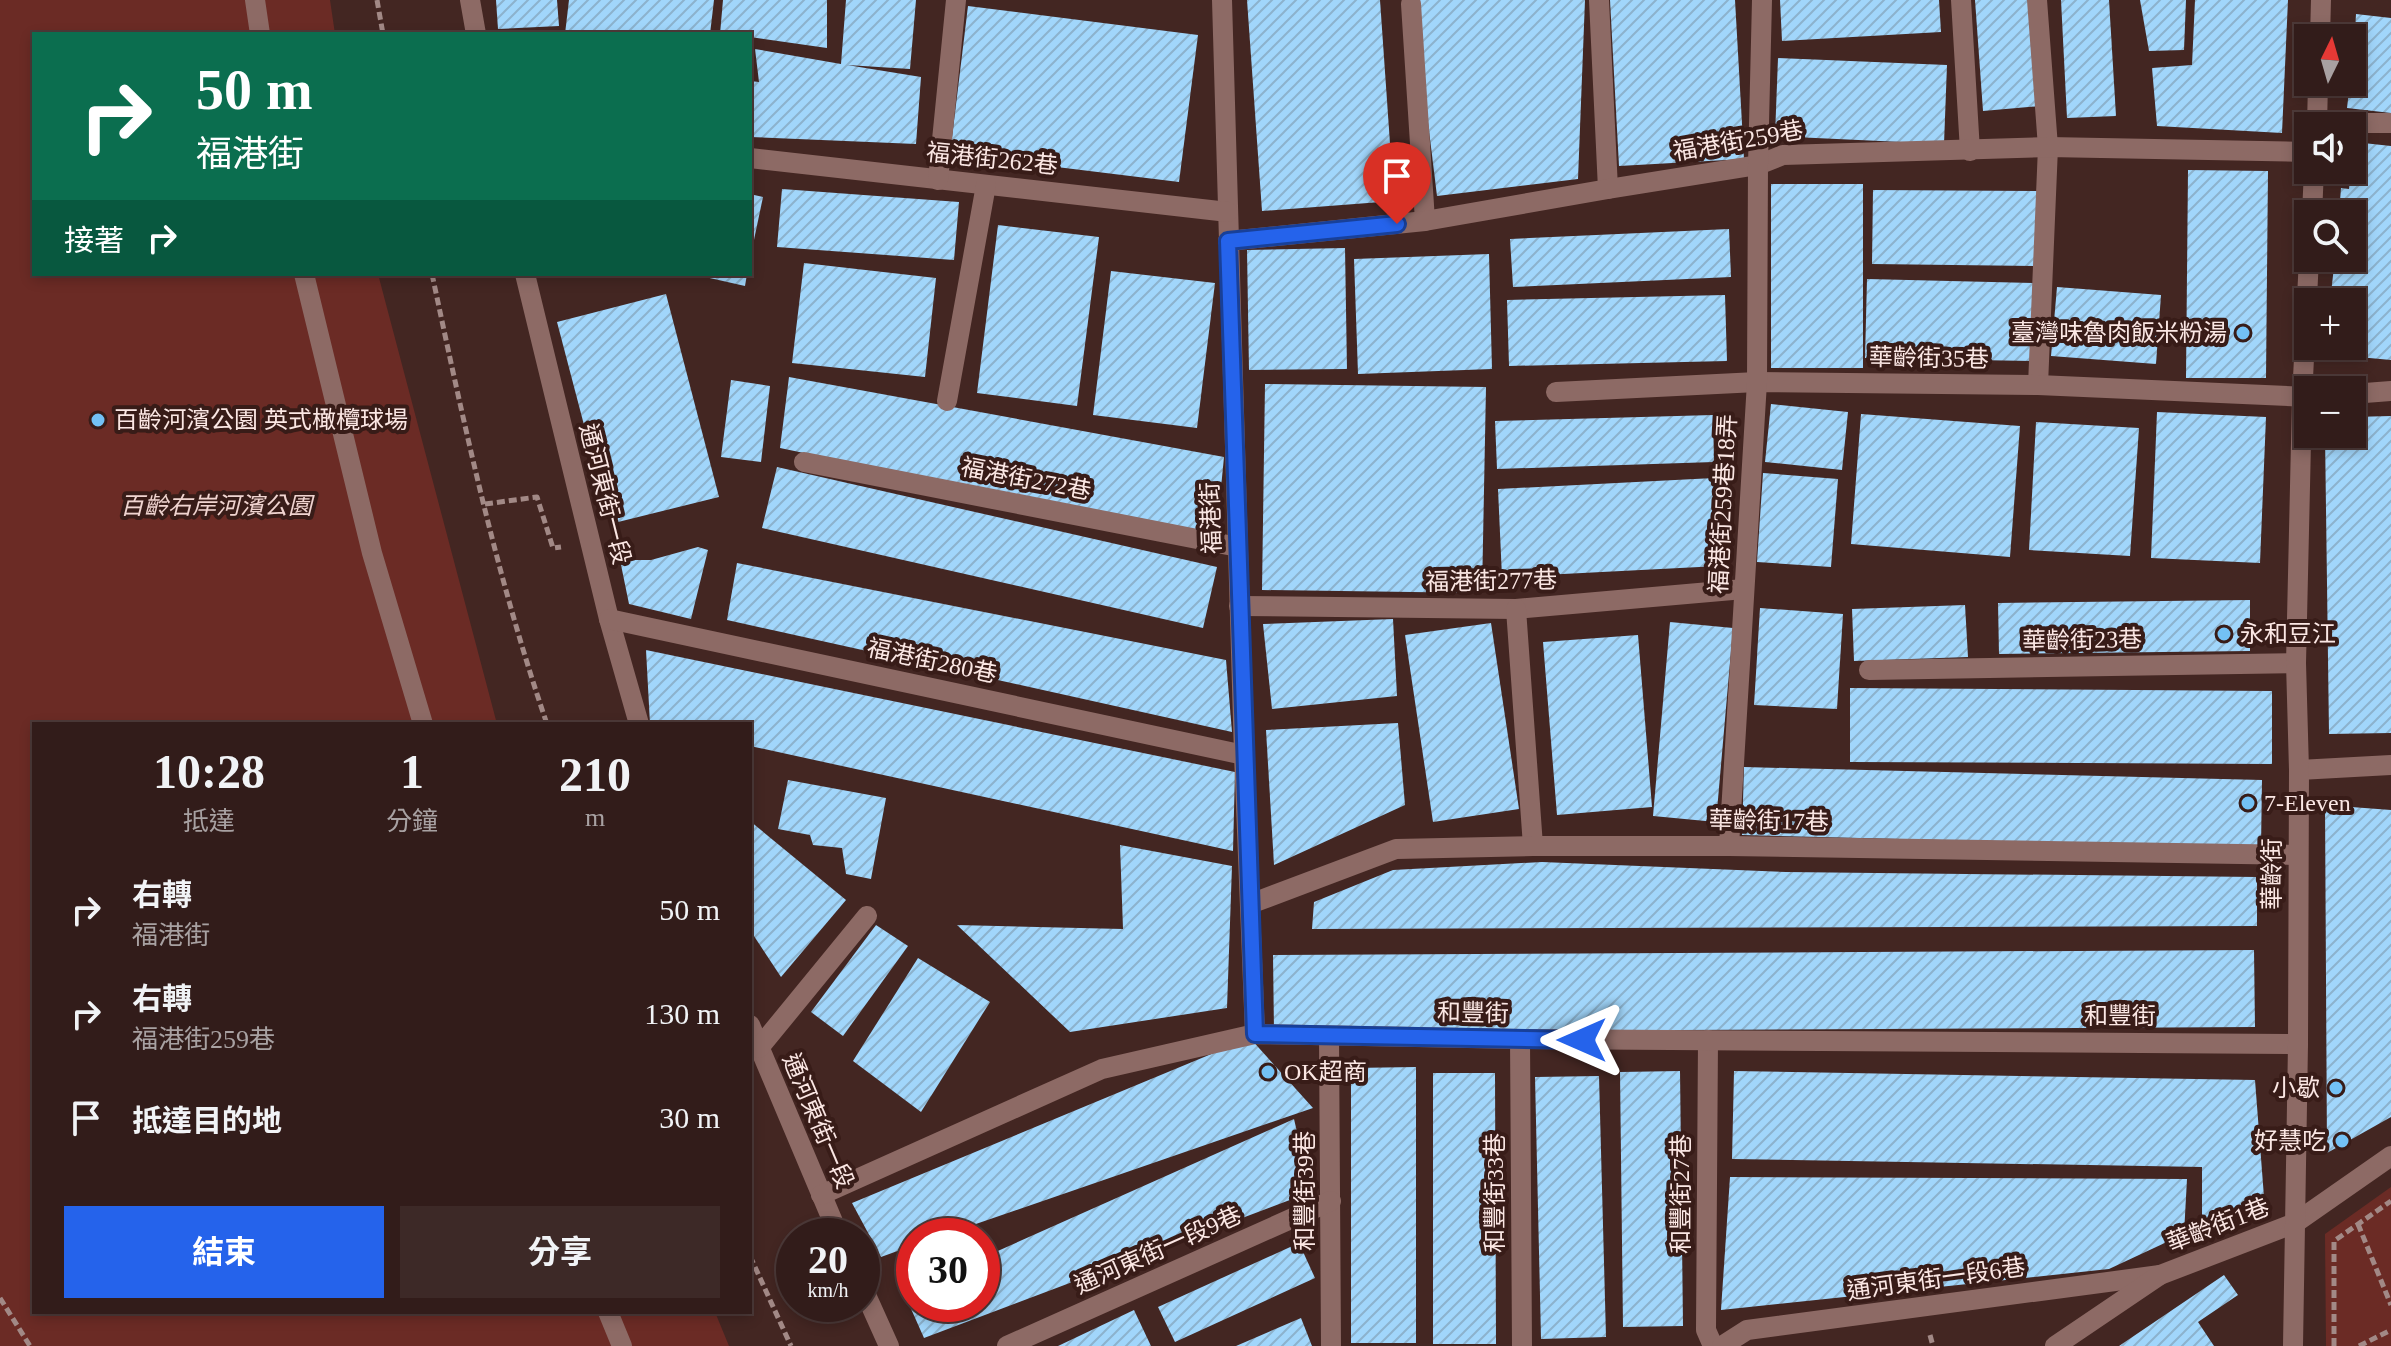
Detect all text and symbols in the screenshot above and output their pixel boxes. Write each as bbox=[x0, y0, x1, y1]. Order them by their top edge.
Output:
north arrow bbox=[2294, 24, 2366, 96]
map controls bbox=[2294, 24, 2366, 448]
text: 50 m bbox=[196, 59, 313, 121]
icon: right bbox=[64, 64, 168, 168]
button: sound bbox=[2294, 112, 2366, 184]
street label: 福港街259巷 bbox=[1671, 117, 1805, 165]
text: 福港街 bbox=[196, 134, 304, 174]
street label: 福港街262巷 bbox=[925, 139, 1059, 179]
pin bbox=[1363, 142, 1431, 224]
icon: arrive bbox=[1375, 154, 1419, 198]
button: search bbox=[2294, 200, 2366, 272]
icon: right bbox=[140, 216, 184, 260]
text: 接著 bbox=[64, 224, 124, 257]
button: + bbox=[2294, 288, 2366, 360]
place label: 臺灣味魯肉飯米粉湯 bbox=[2011, 320, 2227, 346]
marker: 臺灣味魯肉飯米粉湯 bbox=[2234, 324, 2252, 342]
street label: 華齡街35巷 bbox=[1869, 344, 1989, 372]
button: − bbox=[2294, 376, 2366, 448]
place label: 百齡河濱公園 英式橄欖球場 bbox=[114, 407, 408, 433]
marker: 百齡河濱公園 英式橄欖球場 bbox=[89, 411, 107, 429]
street label: 福港街259巷18弄 bbox=[1705, 413, 1741, 595]
street label: 通河東街一段 bbox=[575, 421, 635, 567]
street label: 福港街272巷 bbox=[959, 454, 1093, 504]
street label: 福港街 bbox=[1197, 482, 1225, 554]
park label: 百齡右岸河濱公園 bbox=[120, 493, 315, 519]
street label: 福港街277巷 bbox=[1425, 567, 1557, 595]
place label: 永和豆江 bbox=[2240, 621, 2336, 647]
marker: 永和豆江 bbox=[2215, 625, 2233, 643]
street label: 華齡街23巷 bbox=[2022, 626, 2142, 654]
street label: 福港街280巷 bbox=[865, 635, 999, 687]
text: 10:28 bbox=[153, 745, 265, 798]
text: 1 bbox=[400, 745, 424, 798]
text: 210 bbox=[559, 748, 631, 801]
place label: 7-Eleven bbox=[2264, 790, 2351, 816]
marker: 7-Eleven bbox=[2239, 794, 2257, 812]
text: m bbox=[585, 803, 605, 832]
text: 抵達 bbox=[183, 807, 235, 836]
text: 分鐘 bbox=[386, 807, 438, 836]
street label: 華齡街17巷 bbox=[1709, 807, 1829, 835]
street label: 華齡街 bbox=[2259, 838, 2285, 910]
text: 右轉 bbox=[132, 878, 192, 911]
icon: right bbox=[64, 888, 108, 932]
text: 50 m bbox=[659, 893, 720, 926]
text: 福港街 bbox=[132, 921, 210, 950]
text: 右轉 bbox=[132, 982, 192, 1015]
icon: right bbox=[64, 992, 108, 1036]
text: 130 m bbox=[644, 997, 720, 1030]
position arrow bbox=[1540, 998, 1624, 1082]
street label: 和豐街 bbox=[1437, 999, 1509, 1027]
street label: 和豐街 bbox=[2084, 1003, 2156, 1029]
text: 福港街259巷 bbox=[132, 1025, 275, 1054]
street label: 通河東街一段 bbox=[778, 1050, 858, 1192]
place label: OK超商 bbox=[1284, 1059, 1367, 1085]
marker: OK超商 bbox=[1259, 1063, 1277, 1081]
place label: 小歇 bbox=[2272, 1075, 2320, 1101]
marker: 小歇 bbox=[2327, 1079, 2345, 1097]
icon: arrive bbox=[64, 1096, 108, 1140]
text: 30 m bbox=[659, 1101, 720, 1134]
text: 抵達目的地 bbox=[132, 1104, 282, 1137]
place label: 好慧吃 bbox=[2254, 1128, 2326, 1154]
street label: 和豐街39巷 bbox=[1292, 1131, 1318, 1251]
marker: 好慧吃 bbox=[2333, 1132, 2351, 1150]
street label: 和豐街33巷 bbox=[1482, 1133, 1508, 1253]
street label: 和豐街27巷 bbox=[1668, 1134, 1694, 1254]
street label: 華齡街1巷 bbox=[2163, 1194, 2273, 1256]
street label: 通河東街一段9巷 bbox=[1070, 1202, 1246, 1298]
button: 結束 bbox=[64, 1206, 384, 1298]
button: 分享 bbox=[400, 1206, 720, 1298]
speed limit sign: 30 bbox=[896, 1218, 1000, 1322]
text: 20 bbox=[808, 1237, 848, 1282]
street label: 通河東街一段6巷 bbox=[1845, 1254, 2027, 1304]
text: km/h bbox=[807, 1279, 849, 1301]

